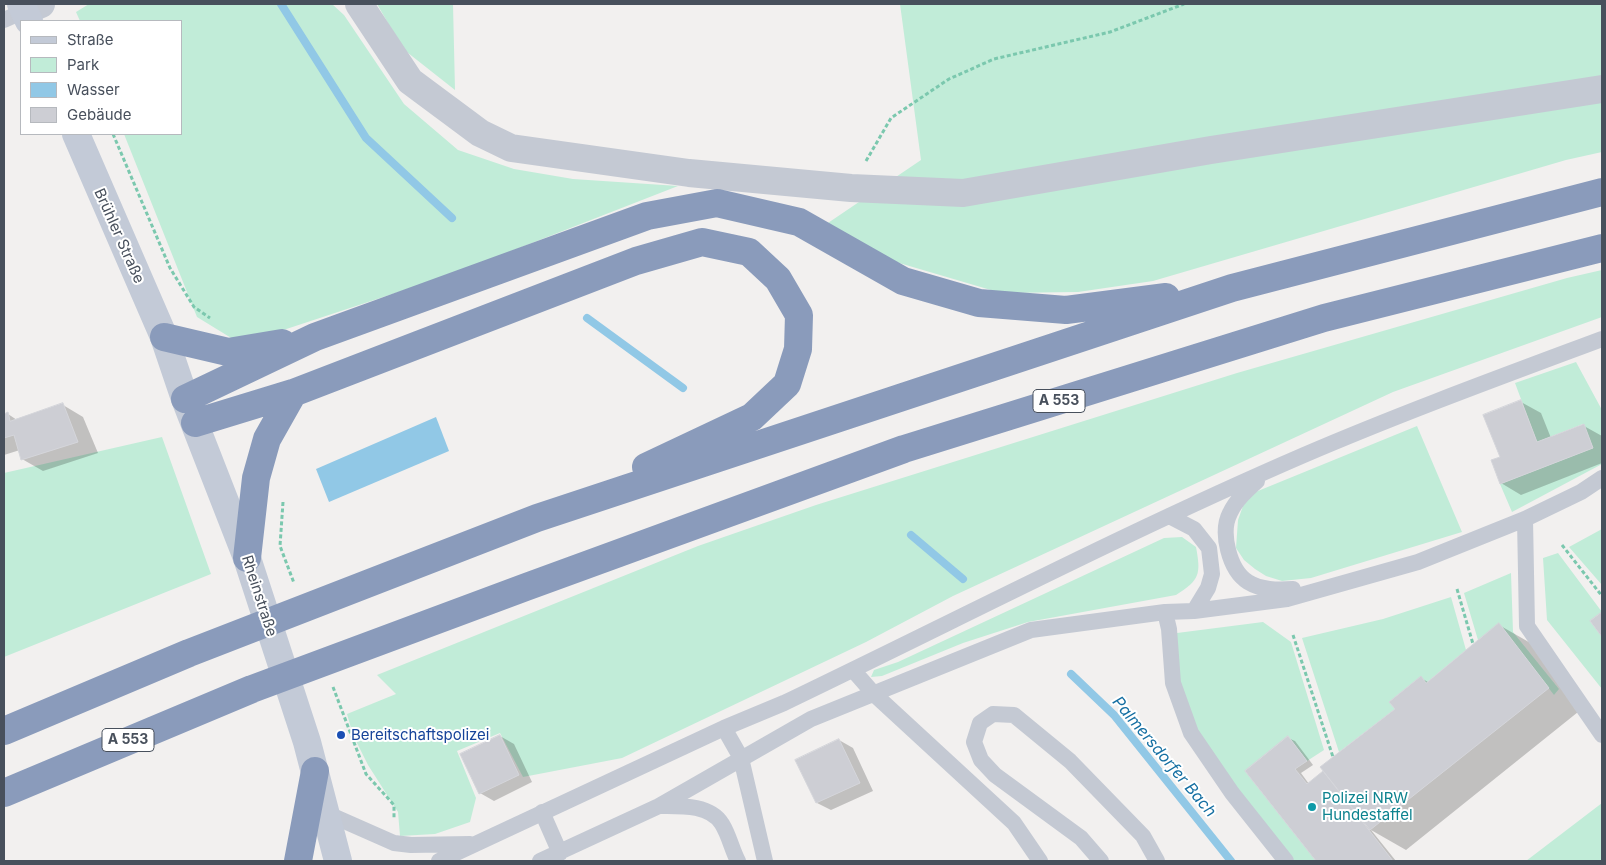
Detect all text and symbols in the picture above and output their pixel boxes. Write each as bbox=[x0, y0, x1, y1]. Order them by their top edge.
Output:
legend bbox=[20, 20, 182, 135]
text: Straße bbox=[67, 30, 114, 49]
text: Park bbox=[67, 55, 99, 74]
text: Wasser bbox=[67, 80, 120, 99]
text: Gebäude bbox=[67, 105, 132, 124]
street label: Brühler Straße bbox=[90, 186, 148, 286]
road number: A 553 bbox=[1033, 390, 1085, 412]
street label: Rheinstraße bbox=[237, 553, 281, 639]
water label: Palmersdorfer Bach bbox=[1108, 693, 1220, 821]
place label: Bereitschaftspolizei bbox=[351, 726, 489, 744]
road number: A 553 bbox=[102, 728, 154, 752]
marker: Bereitschaftspolizei bbox=[335, 729, 347, 741]
place label: Polizei NRW Hundestaffel bbox=[1322, 789, 1413, 824]
marker: Polizei NRW Hundestaffel bbox=[1306, 801, 1318, 813]

